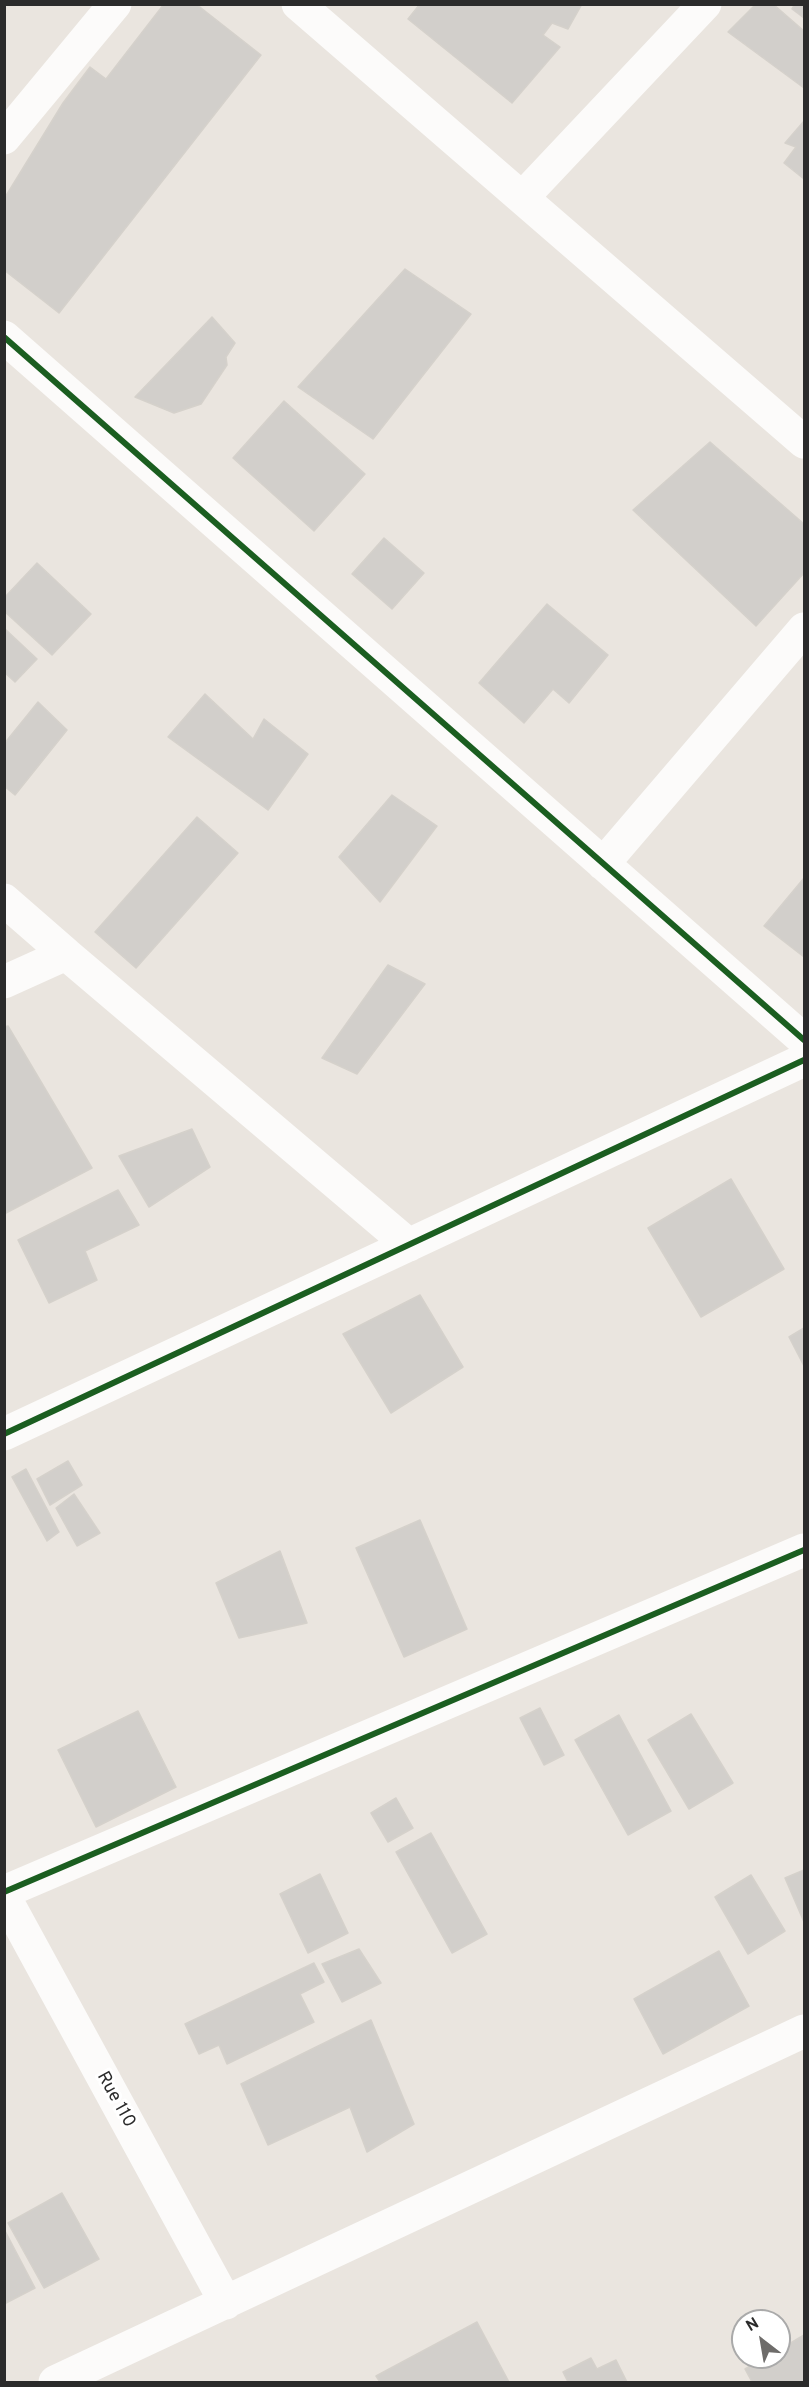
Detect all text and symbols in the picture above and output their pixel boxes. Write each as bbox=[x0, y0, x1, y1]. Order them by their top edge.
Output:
street label: Rue 110 bbox=[91, 2068, 139, 2132]
north arrow bbox=[731, 2309, 791, 2369]
text: N bbox=[743, 2314, 763, 2337]

